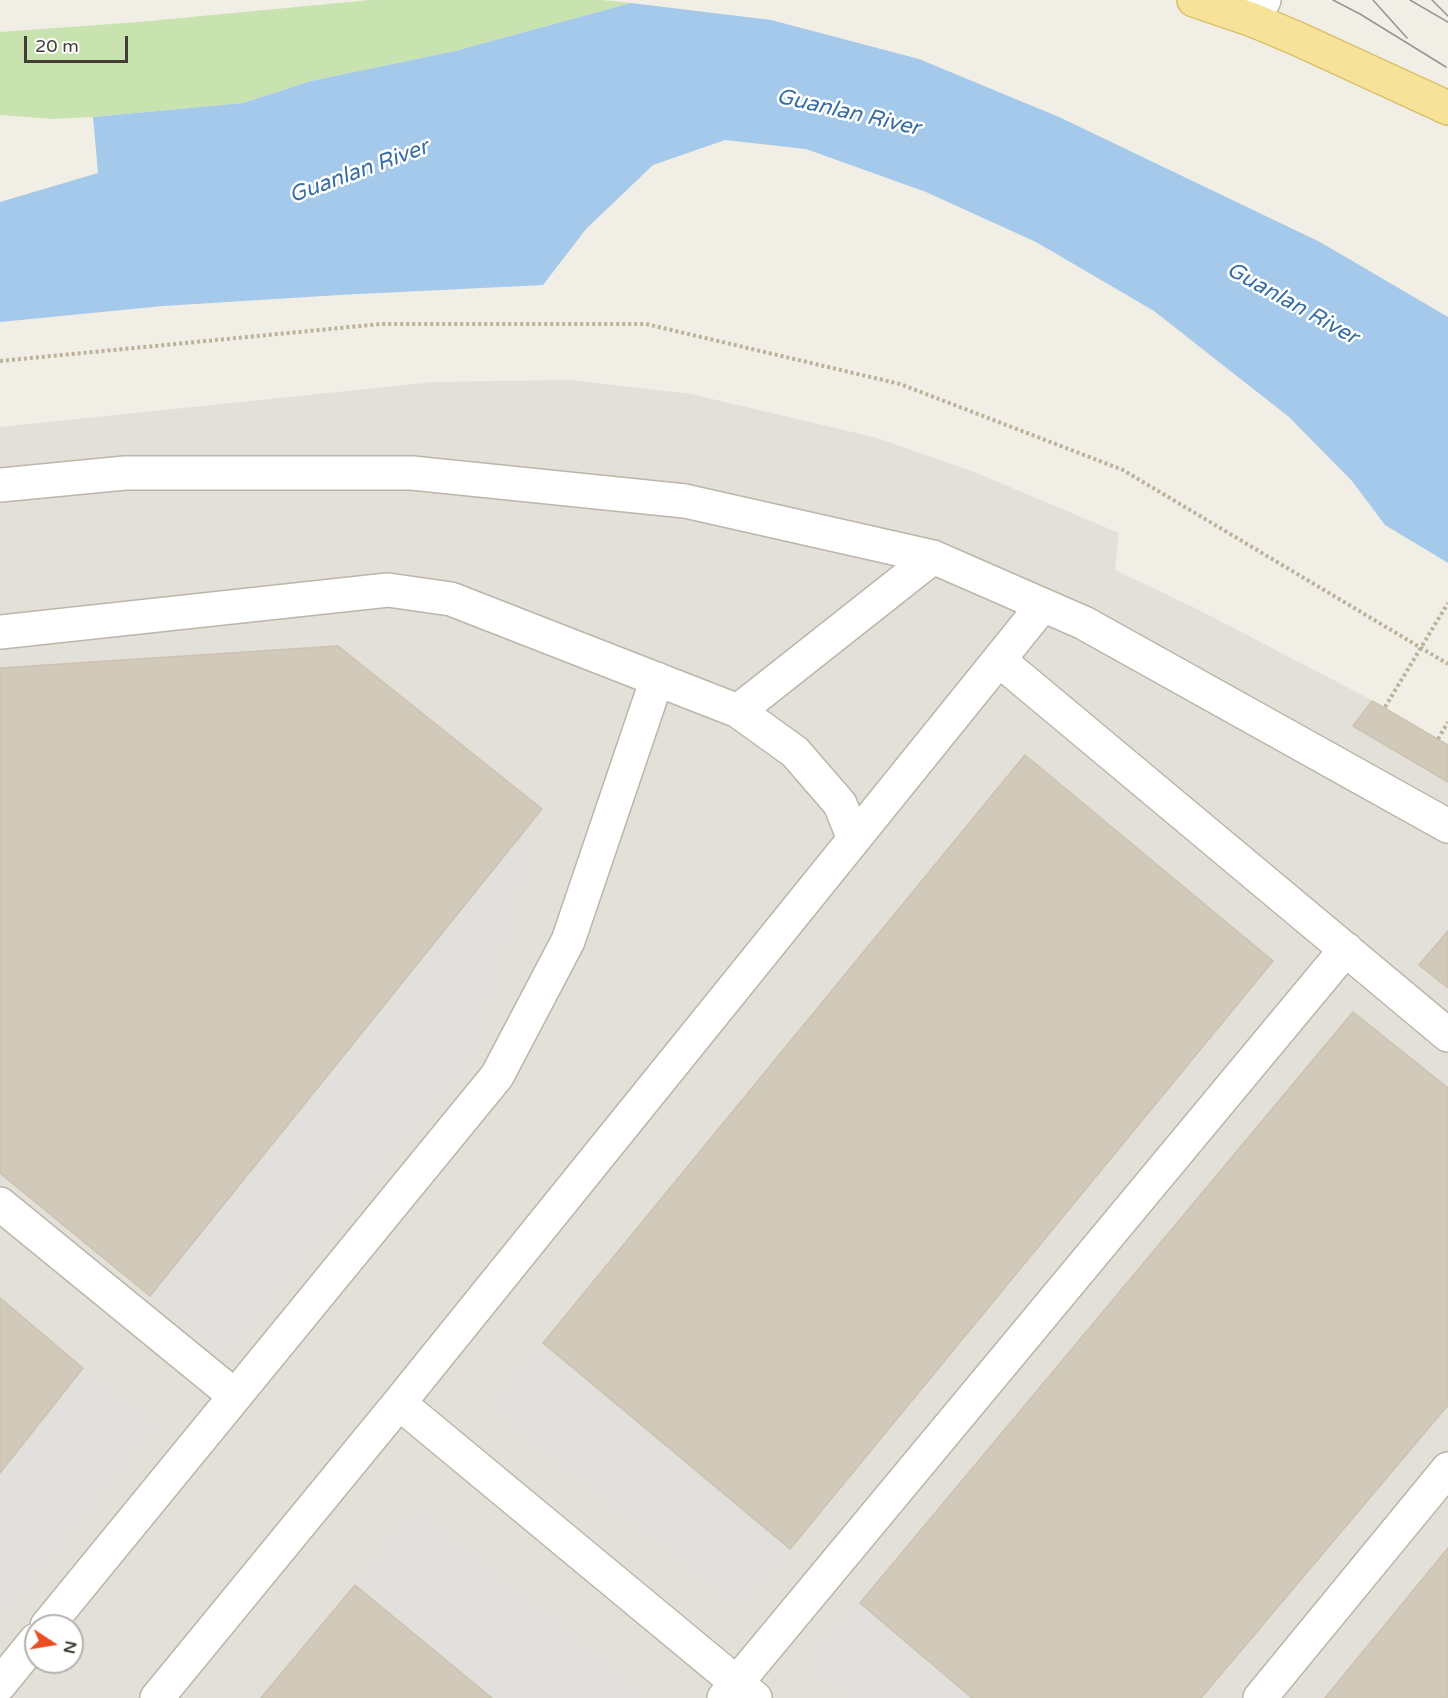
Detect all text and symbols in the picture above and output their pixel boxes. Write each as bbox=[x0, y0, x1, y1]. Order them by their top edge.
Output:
scale bar bbox=[27, 24, 130, 62]
text: 20 m bbox=[35, 35, 79, 57]
water label: Guanlan River bbox=[774, 84, 922, 142]
water label: Guanlan River bbox=[286, 135, 432, 209]
water label: Guanlan River bbox=[1222, 257, 1362, 351]
north arrow bbox=[24, 1614, 84, 1674]
text: N bbox=[59, 1639, 81, 1656]

